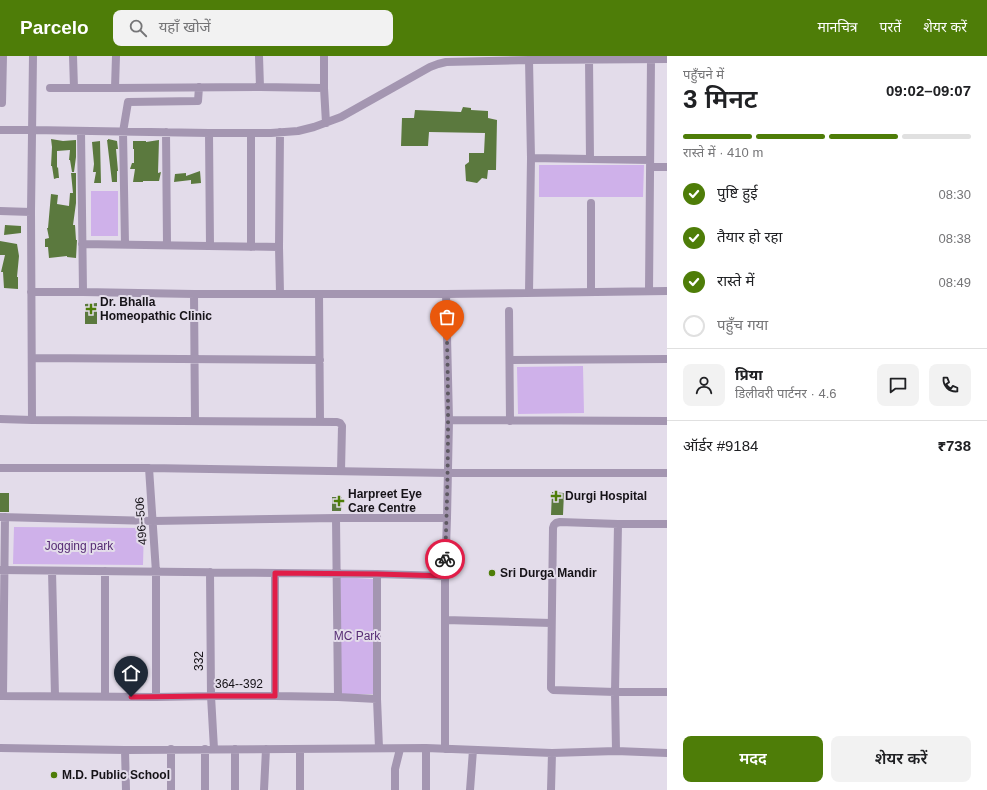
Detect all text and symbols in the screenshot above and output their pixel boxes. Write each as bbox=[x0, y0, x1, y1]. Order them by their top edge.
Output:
search box bbox=[113, 10, 393, 46]
text: Parcelo bbox=[20, 17, 89, 38]
icon: search bbox=[127, 17, 149, 39]
text: यहाँ खोजें bbox=[159, 18, 211, 35]
text: मानचित्र bbox=[818, 19, 858, 35]
text: परतें bbox=[880, 19, 901, 35]
text: शेयर करें bbox=[923, 19, 967, 35]
text: पहुँचने में bbox=[683, 67, 724, 82]
text: 09:02–09:07 bbox=[886, 82, 971, 99]
text: 3 मिनट bbox=[683, 84, 757, 114]
text: रास्ते में · 410 m bbox=[683, 145, 763, 160]
icon: check bbox=[683, 183, 705, 205]
text: पुष्टि हुई bbox=[717, 184, 758, 201]
text: 08:30 bbox=[938, 187, 971, 202]
icon: check bbox=[683, 227, 705, 249]
text: तैयार हो रहा bbox=[717, 228, 782, 245]
text: 08:38 bbox=[938, 231, 971, 246]
icon: check bbox=[683, 271, 705, 293]
text: रास्ते में bbox=[717, 272, 755, 289]
text: 08:49 bbox=[938, 275, 971, 290]
place label: Dr. Bhalla Homeopathic Clinic bbox=[100, 295, 212, 323]
pin bbox=[430, 300, 464, 341]
marker: Dr. Bhalla Homeopathic Clinic bbox=[85, 303, 97, 315]
icon: bag bbox=[436, 306, 458, 328]
text: पहुँच गया bbox=[717, 316, 768, 333]
button: person bbox=[683, 364, 725, 406]
button: chat bbox=[877, 364, 919, 406]
button: phone bbox=[929, 364, 971, 406]
text: प्रिया bbox=[735, 366, 763, 383]
text: डिलीवरी पार्टनर · 4.6 bbox=[735, 386, 837, 401]
text: ऑर्डर #9184 bbox=[683, 437, 758, 454]
text: ₹738 bbox=[937, 437, 971, 454]
place label: Harpreet Eye Care Centre bbox=[348, 487, 422, 515]
place label: Durgi Hospital bbox=[565, 489, 647, 503]
marker: Durgi Hospital bbox=[550, 490, 562, 502]
marker: Harpreet Eye Care Centre bbox=[333, 495, 345, 507]
street label: 496--506 bbox=[132, 496, 150, 545]
park label: Jogging park bbox=[45, 539, 114, 553]
courier bbox=[425, 539, 465, 579]
icon: bike bbox=[434, 548, 456, 570]
place label: Sri Durga Mandir bbox=[500, 566, 597, 580]
marker: Sri Durga Mandir bbox=[487, 568, 497, 578]
park label: MC Park bbox=[334, 629, 381, 643]
street label: 332 bbox=[192, 651, 206, 671]
pin bbox=[114, 656, 148, 697]
icon: home bbox=[120, 662, 142, 684]
street label: 364--392 bbox=[215, 677, 263, 691]
button: मदद bbox=[683, 736, 823, 782]
button: शेयर करें bbox=[831, 736, 971, 782]
place label: M.D. Public School bbox=[62, 768, 170, 782]
marker: M.D. Public School bbox=[49, 770, 59, 780]

